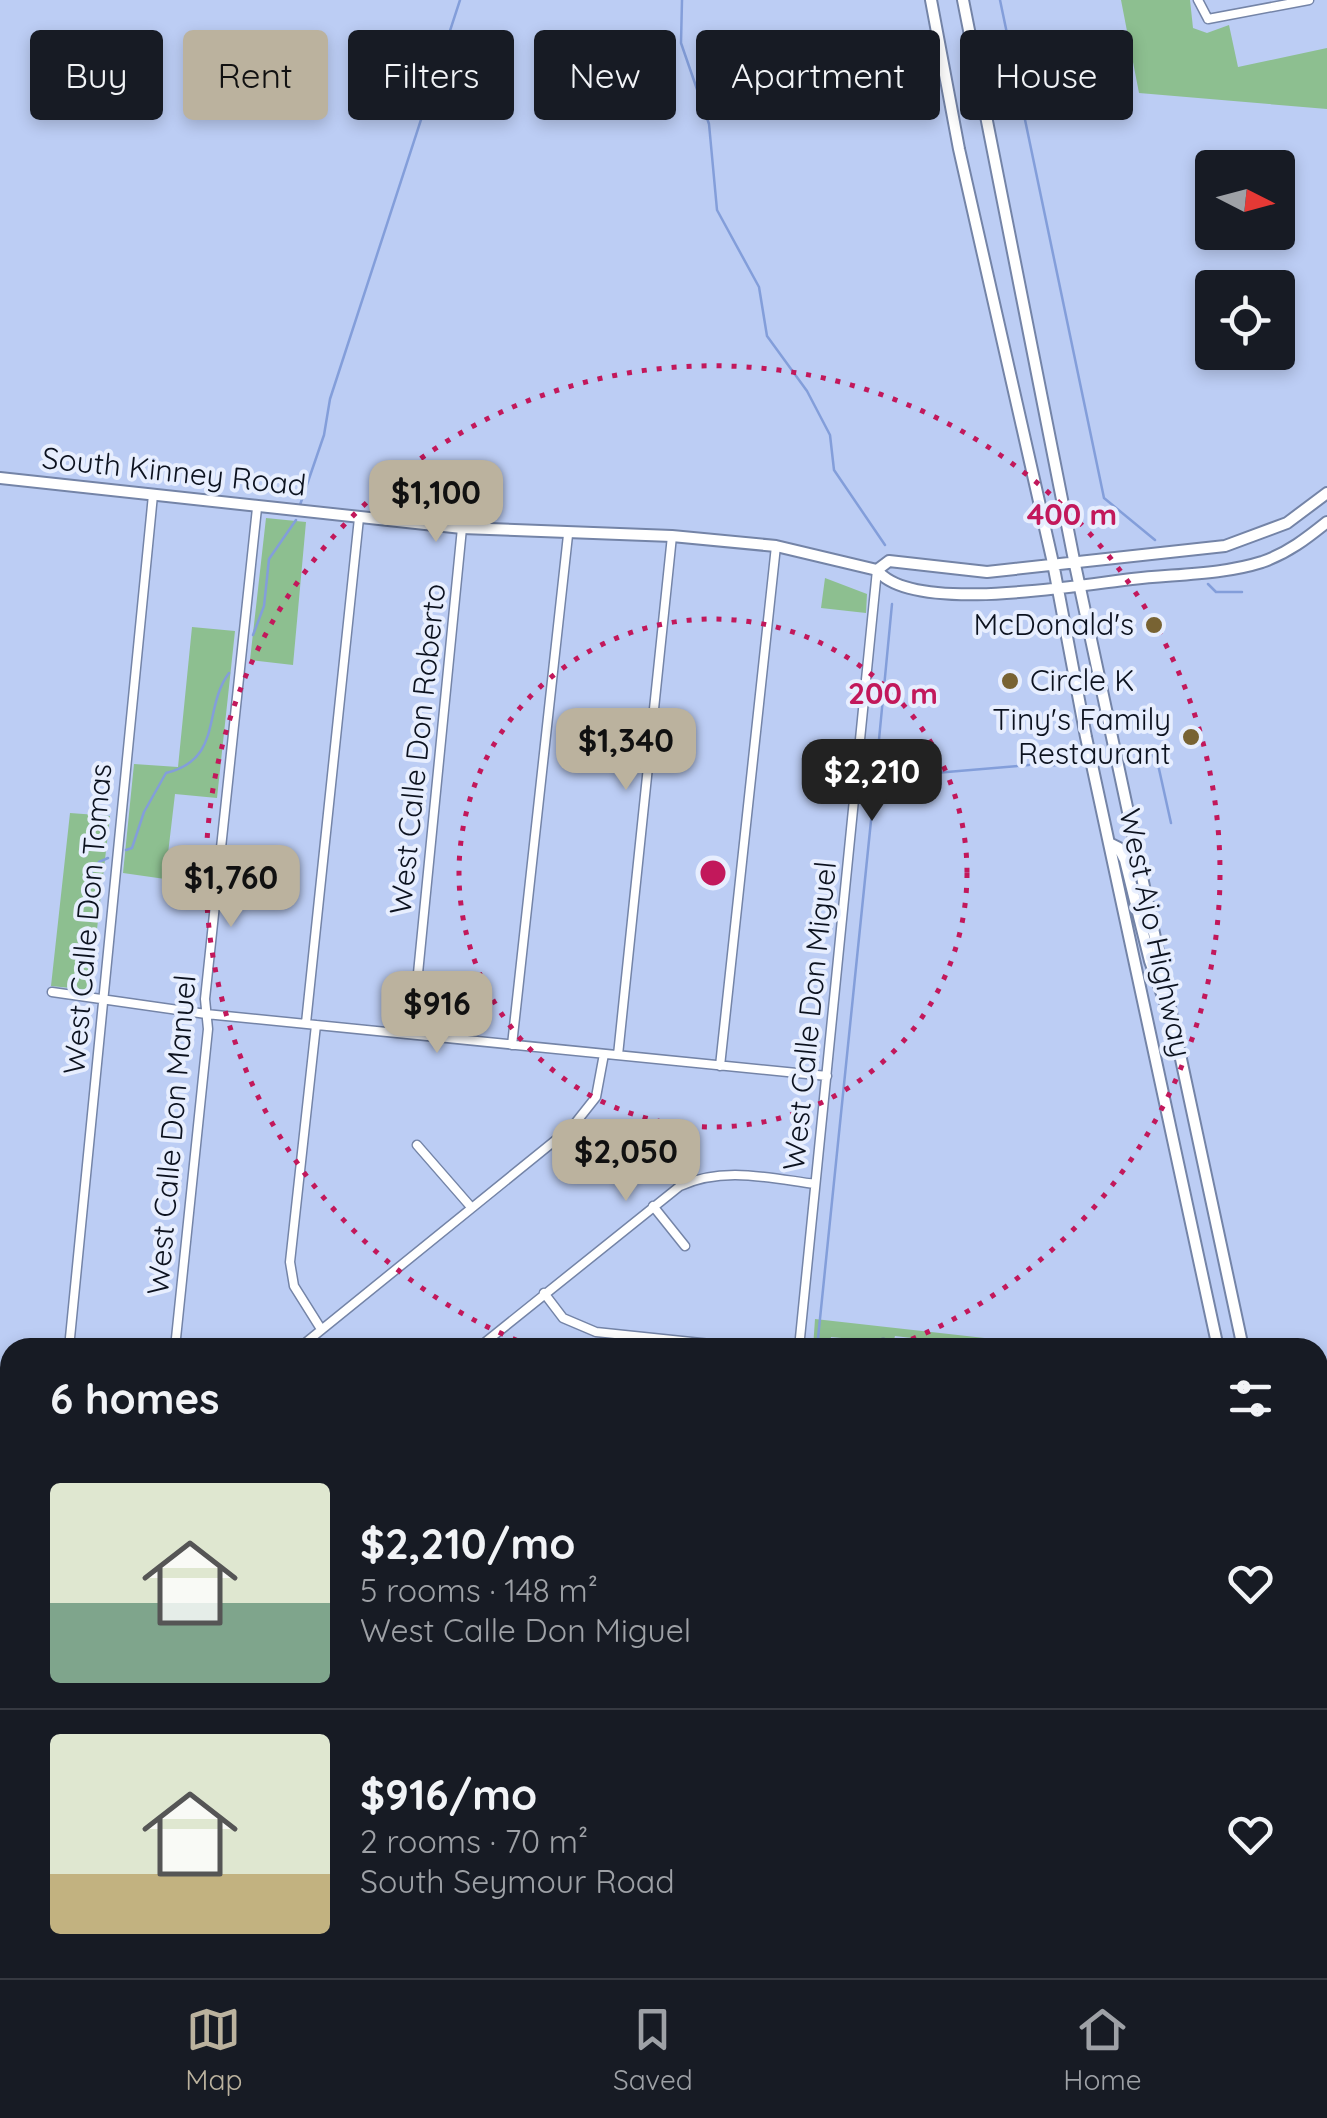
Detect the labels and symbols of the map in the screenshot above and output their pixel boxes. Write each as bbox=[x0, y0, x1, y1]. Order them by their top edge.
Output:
north arrow bbox=[1195, 150, 1295, 250]
street label: South Kinney Road bbox=[40, 438, 308, 504]
pin: $1,100 bbox=[355, 460, 517, 545]
text: 400 m bbox=[1027, 495, 1117, 533]
street label: West Calle Don Roberto bbox=[381, 581, 453, 916]
place label: McDonald's bbox=[974, 605, 1134, 643]
marker: McDonald's bbox=[1143, 614, 1165, 636]
place label: Circle K bbox=[1030, 661, 1134, 699]
marker: Circle K bbox=[999, 670, 1021, 692]
text: 200 m bbox=[848, 674, 938, 712]
place label: Tiny's Family Restaurant bbox=[992, 700, 1171, 772]
pin: $1,340 bbox=[545, 708, 707, 793]
marker: Tiny's Family Restaurant bbox=[1180, 726, 1202, 748]
pin: $2,210 bbox=[791, 739, 953, 824]
street label: West Calle Don Tomas bbox=[54, 762, 120, 1076]
street label: West Ajo Highway bbox=[1111, 805, 1201, 1061]
pin: $1,760 bbox=[150, 845, 312, 930]
centre of rings bbox=[695, 855, 731, 891]
street label: West Calle Don Miguel bbox=[774, 860, 844, 1172]
pin: $916 bbox=[378, 971, 496, 1056]
street label: West Calle Don Manuel bbox=[138, 973, 204, 1296]
pin: $2,050 bbox=[545, 1119, 707, 1204]

